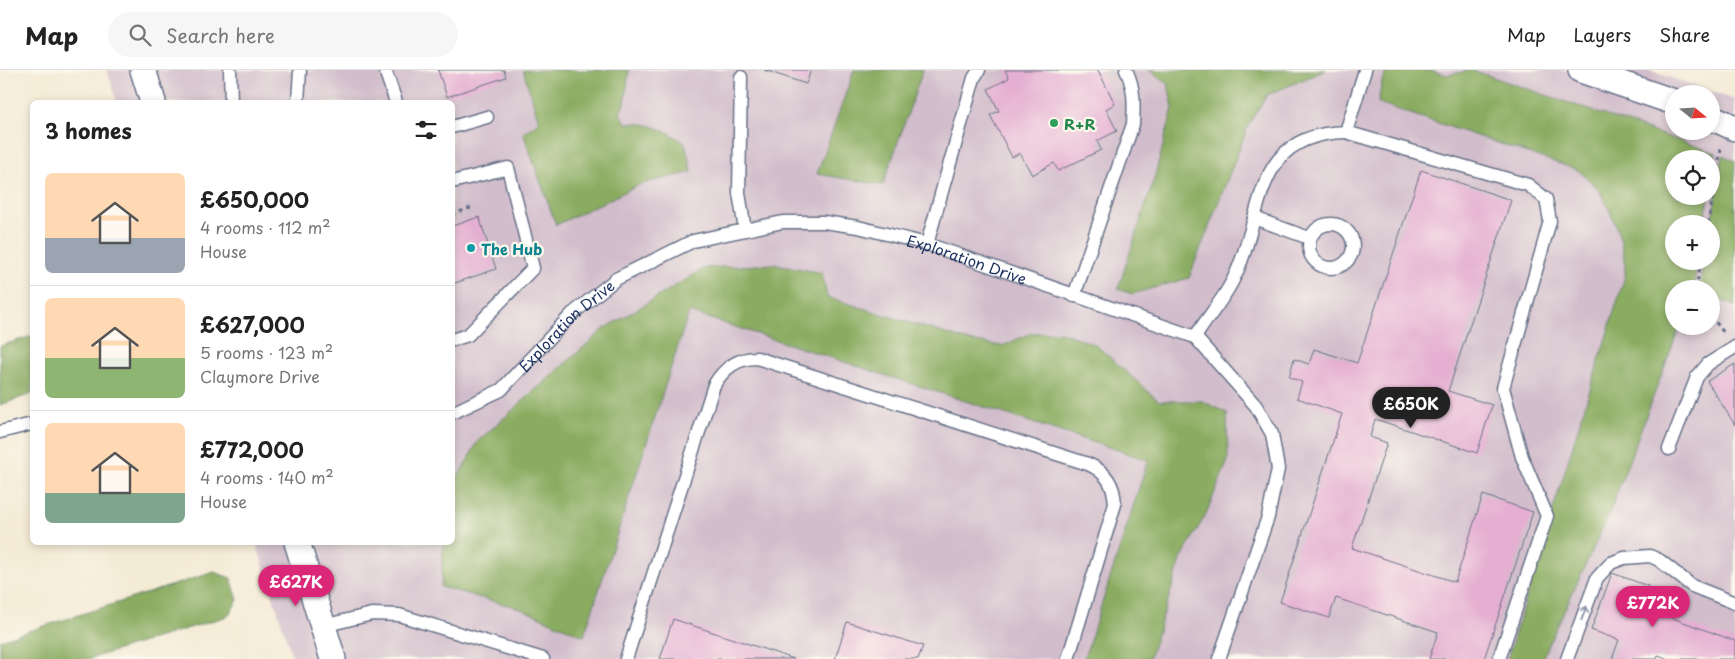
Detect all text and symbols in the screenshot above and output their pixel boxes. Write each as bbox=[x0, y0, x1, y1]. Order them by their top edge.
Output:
search box bbox=[108, 12, 458, 57]
text: Map bbox=[25, 17, 78, 53]
icon: search bbox=[126, 21, 154, 49]
text: Search here bbox=[166, 21, 275, 49]
text: Map bbox=[1507, 21, 1546, 48]
text: Layers bbox=[1574, 21, 1631, 48]
text: Share bbox=[1659, 21, 1710, 48]
north arrow bbox=[1665, 85, 1720, 140]
map controls bbox=[1665, 85, 1720, 335]
place label: R+R bbox=[1064, 112, 1095, 135]
text: 3 homes bbox=[45, 114, 132, 146]
icon: filters bbox=[412, 116, 440, 144]
marker: R+R bbox=[1048, 117, 1060, 129]
button: locate bbox=[1665, 150, 1720, 205]
text: £650,000 bbox=[200, 183, 309, 215]
icon: home bbox=[85, 193, 145, 253]
text: 4 rooms · 112 m² bbox=[200, 215, 330, 239]
button: + bbox=[1665, 215, 1720, 270]
street label: Exploration Drive bbox=[904, 228, 1030, 289]
place label: The Hub bbox=[481, 237, 542, 260]
text: House bbox=[200, 239, 247, 263]
marker: The Hub bbox=[465, 242, 477, 254]
street label: Exploration Drive bbox=[512, 273, 619, 377]
button: − bbox=[1665, 280, 1720, 335]
text: £627,000 bbox=[200, 308, 305, 340]
icon: home bbox=[85, 318, 145, 378]
text: 5 rooms · 123 m² bbox=[200, 340, 333, 364]
text: Claymore Drive bbox=[200, 364, 320, 388]
pin: £650K bbox=[1376, 386, 1446, 429]
text: £650K bbox=[1383, 391, 1439, 415]
text: £772,000 bbox=[200, 433, 304, 465]
icon: home bbox=[85, 443, 145, 503]
text: 4 rooms · 140 m² bbox=[200, 465, 334, 489]
text: House bbox=[200, 489, 247, 513]
pin: £627K bbox=[261, 564, 331, 607]
text: £627K bbox=[269, 569, 323, 593]
pin: £772K bbox=[1618, 586, 1688, 628]
text: £772K bbox=[1627, 590, 1679, 614]
one-way arrow bbox=[1580, 606, 1589, 622]

